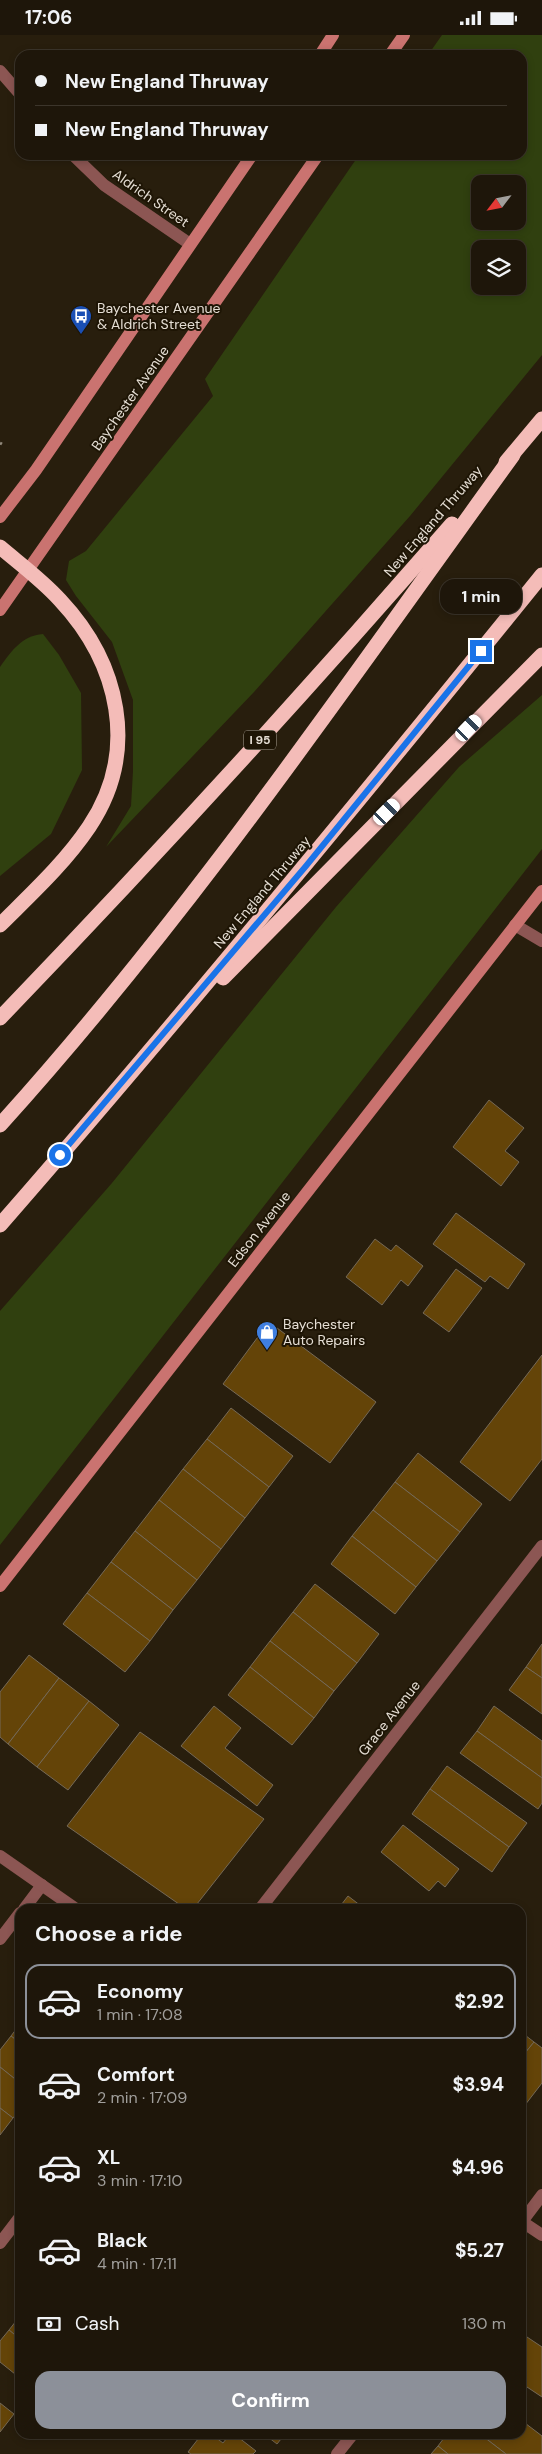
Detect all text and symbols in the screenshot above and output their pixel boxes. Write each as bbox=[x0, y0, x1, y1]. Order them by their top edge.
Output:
text: 17:06 bbox=[25, 5, 72, 30]
text: New England Thruway bbox=[65, 69, 269, 94]
text: New England Thruway bbox=[65, 117, 269, 142]
street label: Aldrich Street bbox=[109, 165, 193, 231]
north arrow bbox=[471, 175, 526, 230]
map controls bbox=[471, 175, 526, 295]
button: layers bbox=[471, 240, 526, 295]
place label: Baychester Avenue & Aldrich Street bbox=[97, 299, 220, 333]
bus stop icon: Baychester Avenue & Aldrich Street bbox=[69, 304, 93, 335]
street label: Baychester Avenue bbox=[87, 342, 173, 454]
street label: New England Thruway bbox=[380, 462, 486, 580]
callout: 1 min bbox=[440, 579, 522, 613]
text: 1 min bbox=[462, 586, 500, 607]
route end bbox=[470, 640, 492, 662]
car bbox=[453, 712, 484, 744]
road number: I 95 bbox=[244, 731, 276, 749]
car bbox=[371, 796, 402, 828]
street label: New England Thruway bbox=[210, 832, 315, 952]
route start bbox=[49, 1144, 71, 1166]
street label: Edson Avenue bbox=[224, 1187, 294, 1271]
place label: Baychester Auto Repairs bbox=[283, 1315, 365, 1349]
shop icon: Baychester Auto Repairs bbox=[255, 1320, 279, 1351]
street label: Grace Avenue bbox=[354, 1677, 424, 1759]
text: Choose a ride bbox=[35, 1919, 183, 1948]
icon: car bbox=[37, 1979, 82, 2024]
text: Economy bbox=[97, 1979, 184, 2004]
text: $2.92 bbox=[454, 1989, 504, 2014]
text: 1 min · 17:08 bbox=[97, 2004, 183, 2025]
icon: car bbox=[37, 2062, 82, 2107]
text: Comfort bbox=[97, 2062, 175, 2087]
text: $3.94 bbox=[452, 2072, 504, 2097]
text: 2 min · 17:09 bbox=[97, 2087, 187, 2108]
icon: car bbox=[37, 2145, 82, 2190]
text: XL bbox=[97, 2145, 120, 2170]
text: $4.96 bbox=[452, 2155, 504, 2180]
text: 3 min · 17:10 bbox=[97, 2170, 182, 2191]
icon: car bbox=[37, 2228, 82, 2273]
text: Black bbox=[97, 2228, 148, 2253]
text: $5.27 bbox=[455, 2238, 504, 2263]
text: 4 min · 17:11 bbox=[97, 2253, 177, 2274]
icon: cash bbox=[35, 2310, 63, 2338]
text: Cash bbox=[75, 2311, 119, 2336]
text: 130 m bbox=[462, 2313, 506, 2334]
button: Confirm bbox=[35, 2371, 506, 2429]

